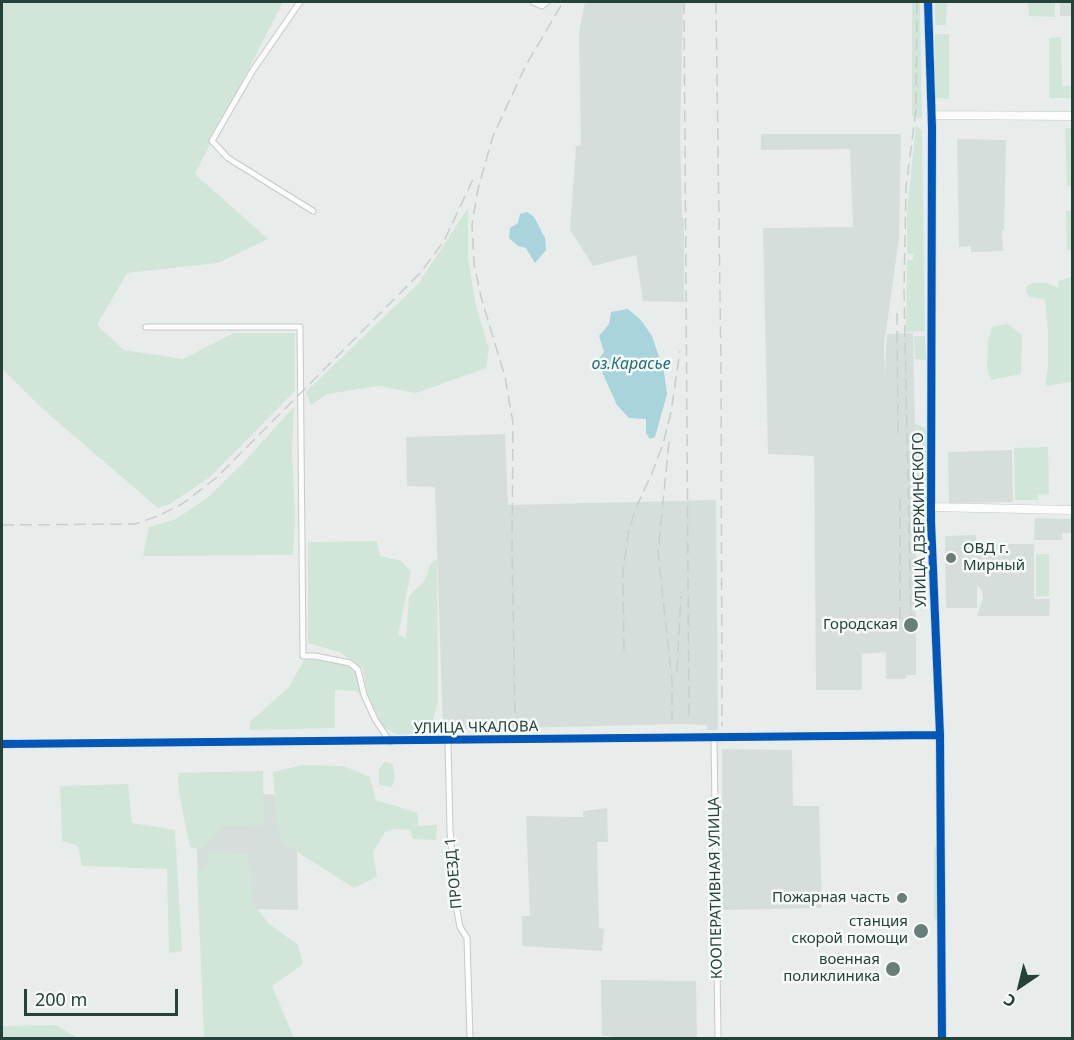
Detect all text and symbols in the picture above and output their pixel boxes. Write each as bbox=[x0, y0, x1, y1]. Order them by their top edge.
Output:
water label: оз.Карасье bbox=[591, 354, 671, 374]
street label: УЛИЦА ДЗЕРЖИНСКОГО bbox=[909, 432, 931, 608]
place label: ОВД г. Мирный bbox=[963, 540, 1025, 575]
marker: ОВД г. Мирный bbox=[944, 551, 958, 565]
place label: Городская bbox=[823, 616, 898, 634]
marker: Городская bbox=[902, 616, 920, 634]
street label: УЛИЦА ЧКАЛОВА bbox=[414, 718, 538, 738]
street label: КООПЕРАТИВНАЯ УЛИЦА bbox=[705, 797, 727, 979]
street label: ПРОЕЗД 1 bbox=[442, 836, 466, 910]
place label: Пожарная часть bbox=[772, 889, 890, 907]
marker: Пожарная часть bbox=[895, 891, 909, 905]
place label: станция скорой помощи bbox=[792, 913, 908, 948]
marker: станция скорой помощи bbox=[912, 922, 930, 940]
place label: военная поликлиника bbox=[783, 951, 880, 986]
north arrow bbox=[990, 956, 1050, 1016]
marker: военная поликлиника bbox=[884, 960, 902, 978]
scale bar bbox=[27, 977, 182, 1015]
text: 200 m bbox=[35, 987, 87, 1011]
text: С bbox=[999, 989, 1020, 1013]

